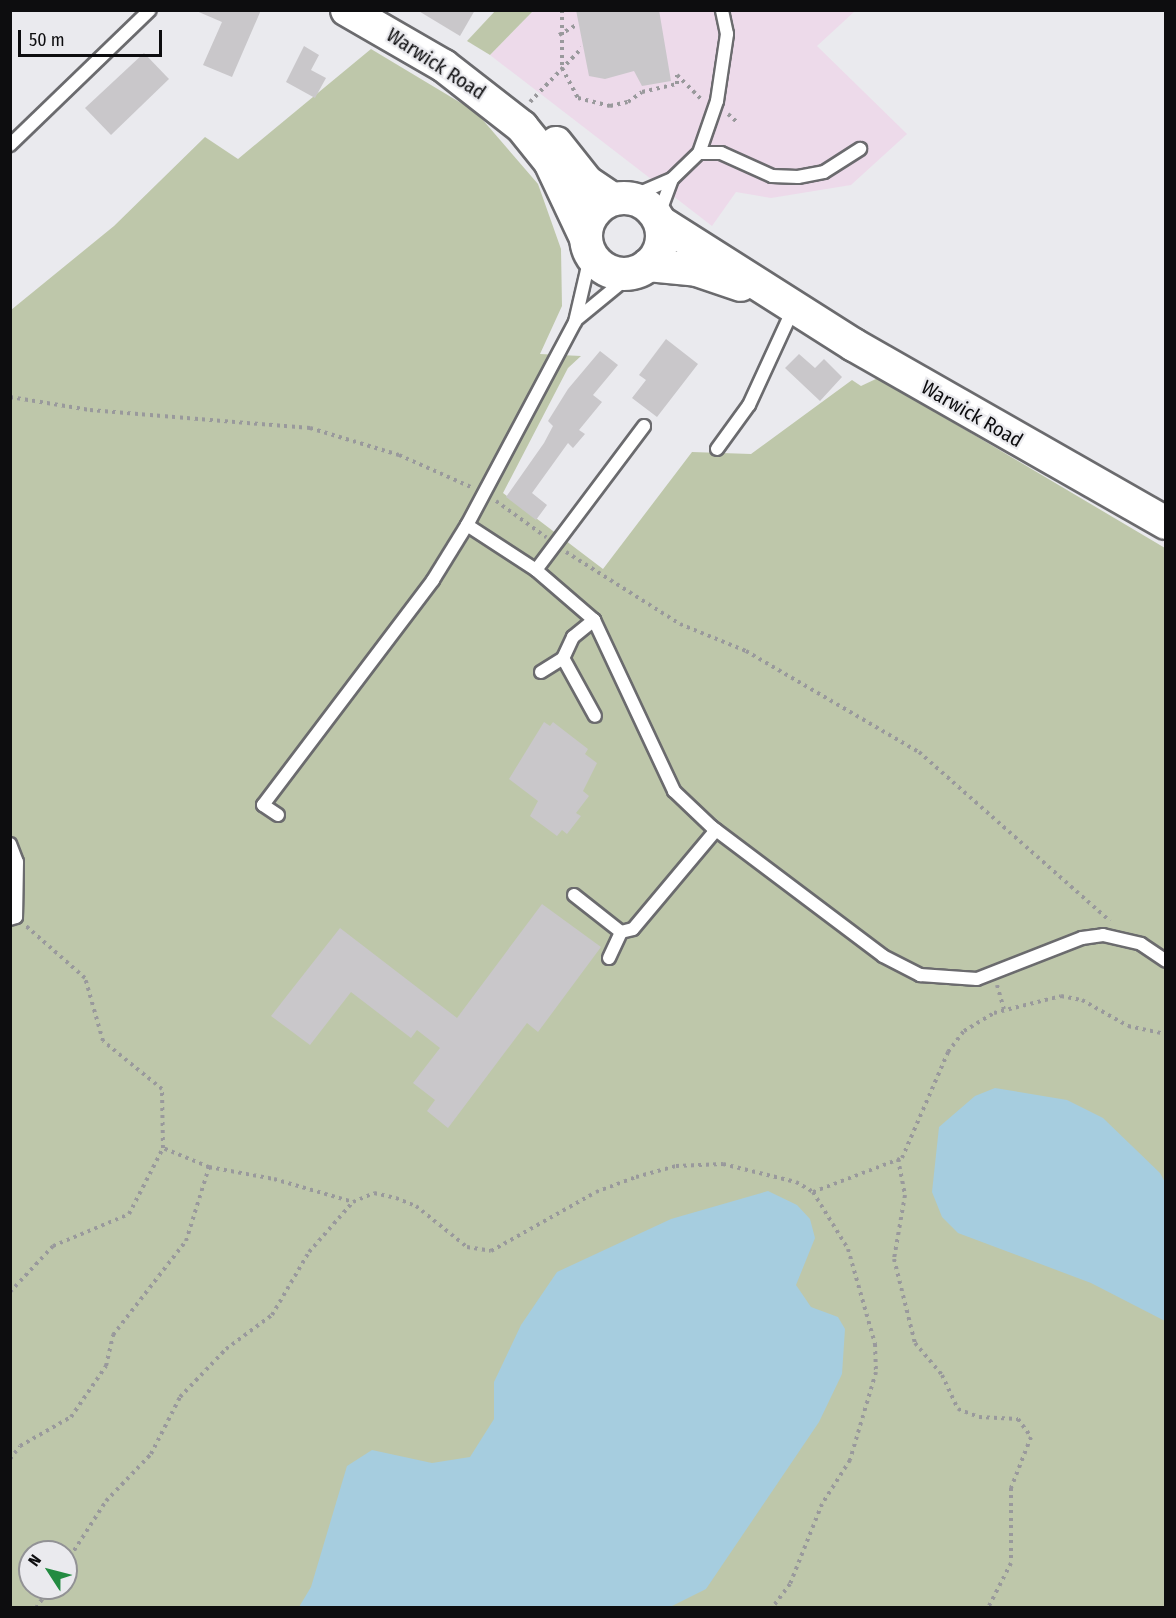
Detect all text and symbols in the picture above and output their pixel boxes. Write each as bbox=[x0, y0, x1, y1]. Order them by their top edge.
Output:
scale bar bbox=[21, 18, 165, 56]
street label: Warwick Road bbox=[382, 23, 490, 105]
text: 50 m bbox=[29, 29, 65, 51]
street label: Warwick Road bbox=[917, 375, 1027, 453]
north arrow bbox=[18, 1540, 78, 1600]
text: N bbox=[24, 1551, 45, 1570]

